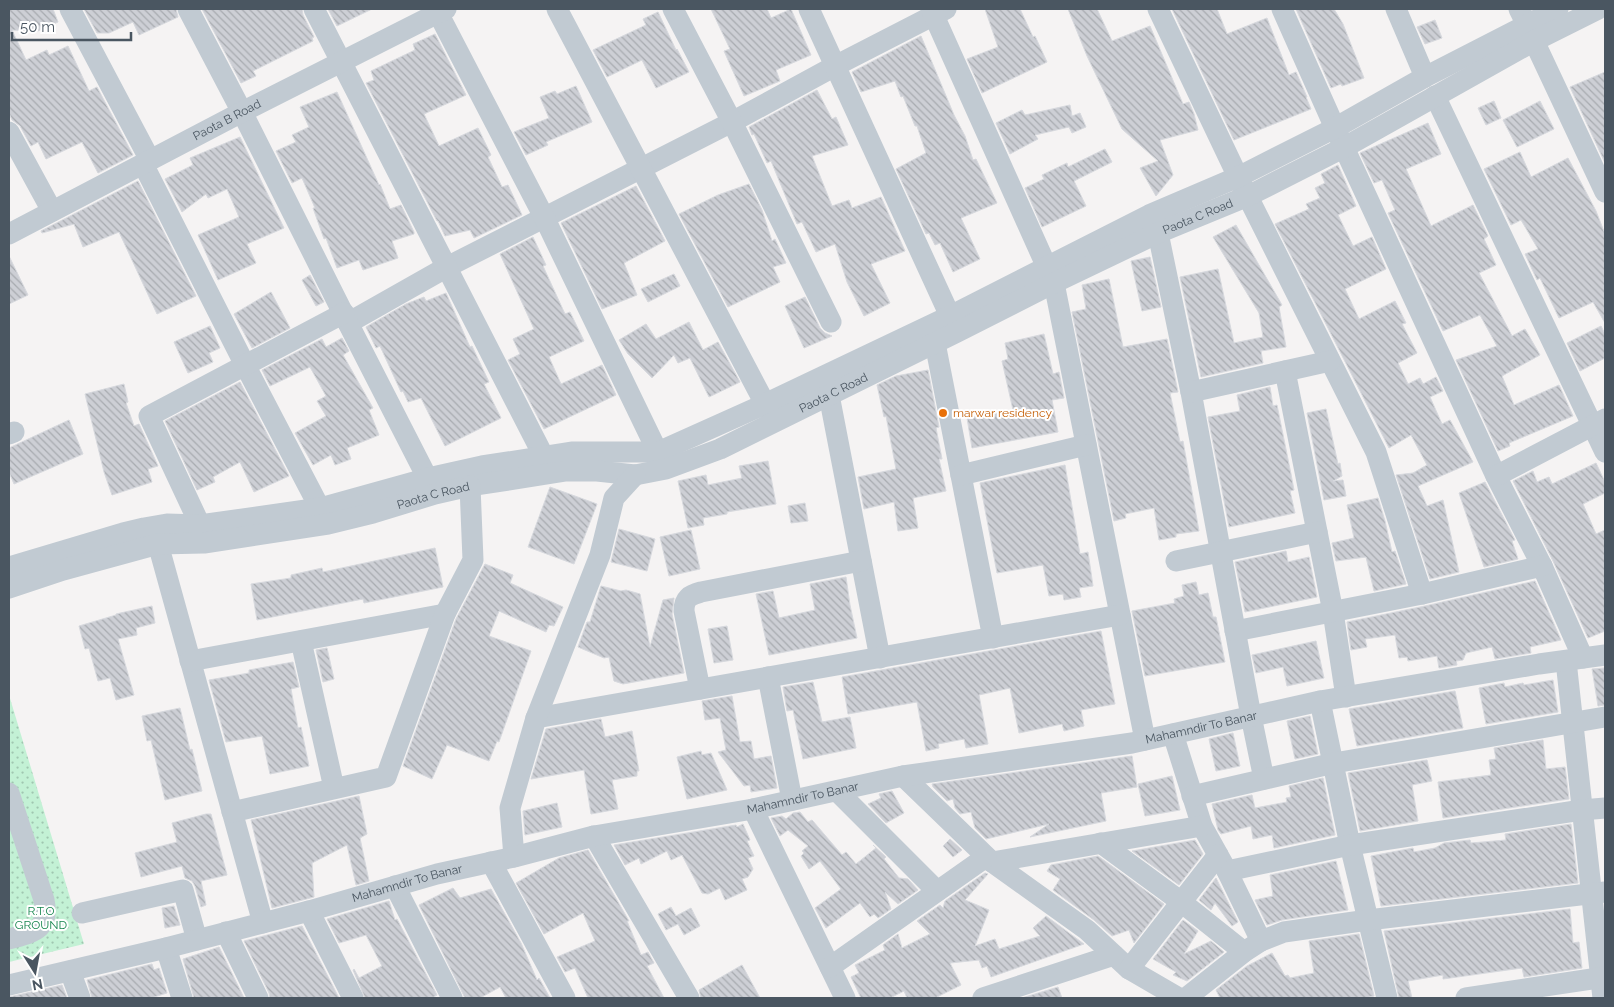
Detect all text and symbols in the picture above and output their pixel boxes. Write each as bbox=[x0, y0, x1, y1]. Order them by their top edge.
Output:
scale bar bbox=[12, 10, 131, 42]
text: 50 m bbox=[20, 18, 55, 36]
street label: Paota B Road bbox=[191, 97, 263, 143]
street label: Paota C Road bbox=[1161, 196, 1235, 237]
street label: Paota C Road bbox=[797, 370, 870, 416]
place label: marwar residency bbox=[953, 406, 1052, 420]
marker: marwar residency bbox=[937, 407, 949, 419]
street label: Paota C Road bbox=[395, 479, 471, 512]
street label: Mahamndir To Banar bbox=[1144, 708, 1259, 747]
street label: Mahamndir To Banar bbox=[746, 779, 861, 817]
street label: Mahamndir To Banar bbox=[350, 861, 464, 905]
park label: R.T.O GROUND bbox=[15, 904, 68, 932]
north arrow bbox=[10, 947, 60, 997]
text: N bbox=[31, 976, 44, 994]

